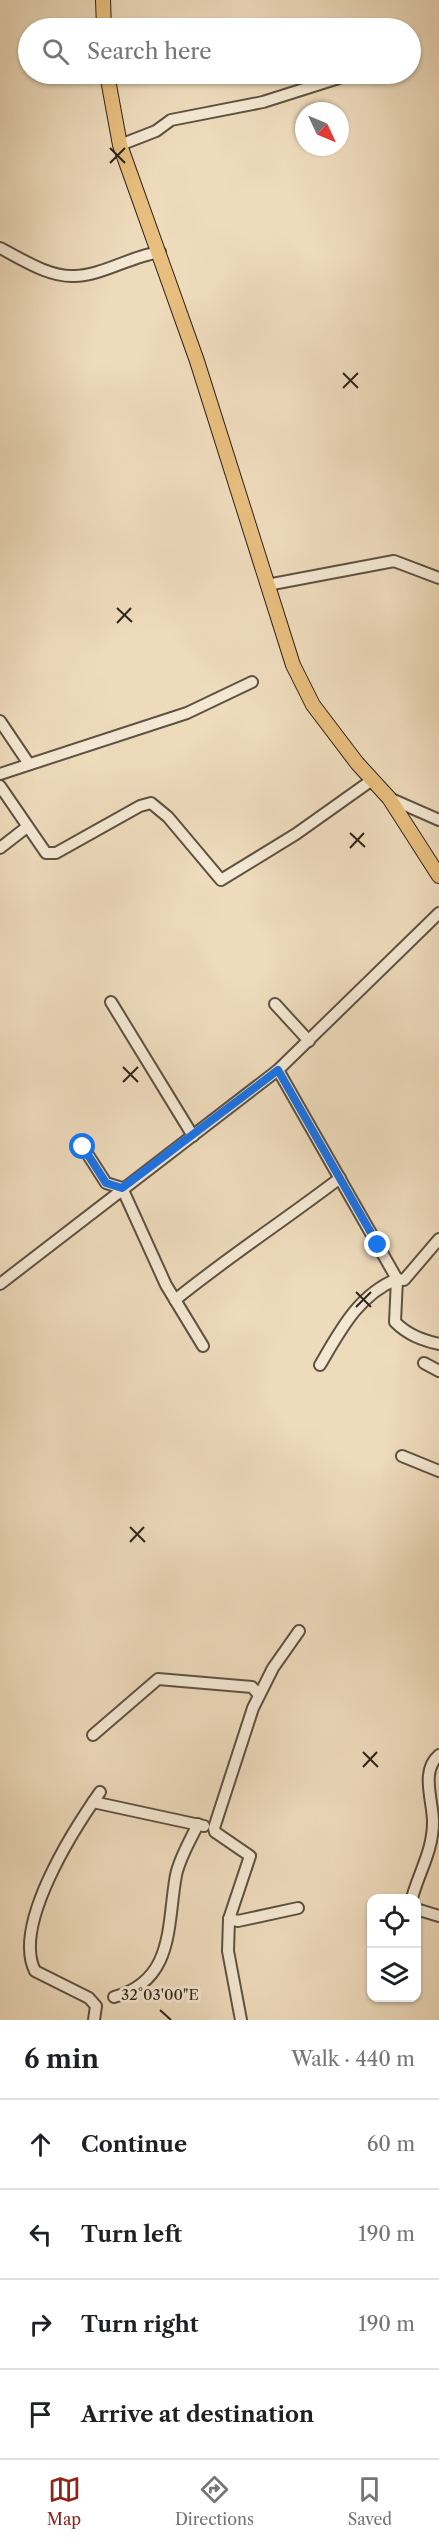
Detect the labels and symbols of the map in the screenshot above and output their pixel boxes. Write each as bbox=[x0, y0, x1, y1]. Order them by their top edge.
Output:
north arrow bbox=[295, 102, 349, 156]
route start bbox=[69, 1133, 95, 1159]
route end bbox=[364, 1231, 390, 1257]
text: 32°03'00"E bbox=[121, 1985, 199, 2004]

